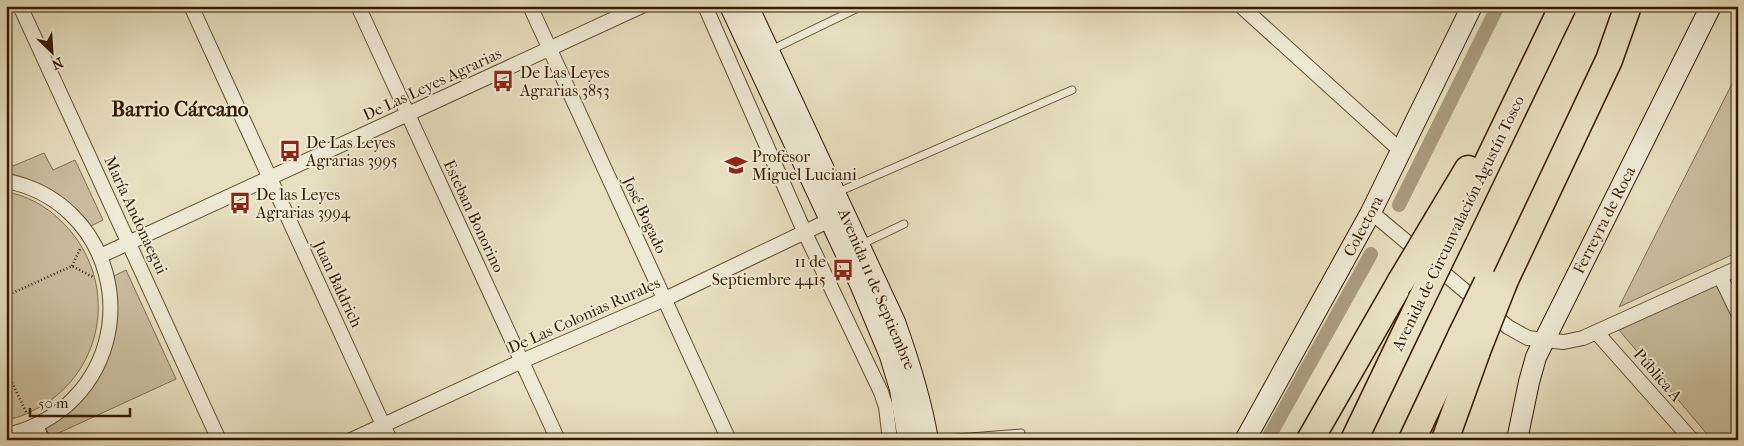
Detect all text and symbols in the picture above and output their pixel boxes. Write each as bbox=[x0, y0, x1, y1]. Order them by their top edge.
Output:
north arrow bbox=[28, 28, 78, 78]
street label: De Las Leyes Agrarias bbox=[360, 43, 504, 124]
text: N bbox=[49, 53, 66, 73]
place label: De Las Leyes Agrarias 3853 bbox=[519, 63, 610, 100]
bus stop icon: De Las Leyes Agrarias 3853 bbox=[490, 68, 516, 94]
street label: Avenida de Circunvalación Agustín Tosco bbox=[1387, 92, 1528, 355]
district label: Barrio Cárcano bbox=[112, 97, 249, 121]
place label: De Las Leyes Agrarias 3995 bbox=[305, 133, 398, 170]
bus stop icon: De Las Leyes Agrarias 3995 bbox=[277, 138, 303, 164]
place label: Profesor Miguel Luciani bbox=[752, 147, 857, 184]
school or university icon: Profesor Miguel Luciani bbox=[723, 152, 749, 178]
street label: María Andonaegui bbox=[100, 153, 172, 277]
street label: Esteban Bonorino bbox=[440, 157, 508, 275]
street label: Ferreyra de Roca bbox=[1569, 163, 1639, 277]
street label: José Bogado bbox=[618, 172, 671, 256]
place label: De las Leyes Agrarias 3994 bbox=[255, 185, 351, 222]
bus stop icon: De las Leyes Agrarias 3994 bbox=[227, 190, 253, 216]
street label: Colectora bbox=[1339, 192, 1387, 260]
street label: Avenida 11 de Septiembre bbox=[834, 205, 920, 373]
street label: Juan Baldrich bbox=[309, 236, 366, 330]
place label: 11 de Septiembre 4415 bbox=[712, 252, 826, 289]
bus stop icon: 11 de Septiembre 4415 bbox=[830, 257, 856, 283]
street label: De Las Colonias Rurales bbox=[505, 273, 663, 357]
street label: Pública A bbox=[1630, 345, 1687, 406]
scale bar bbox=[30, 386, 130, 418]
text: 50 m bbox=[38, 394, 69, 412]

